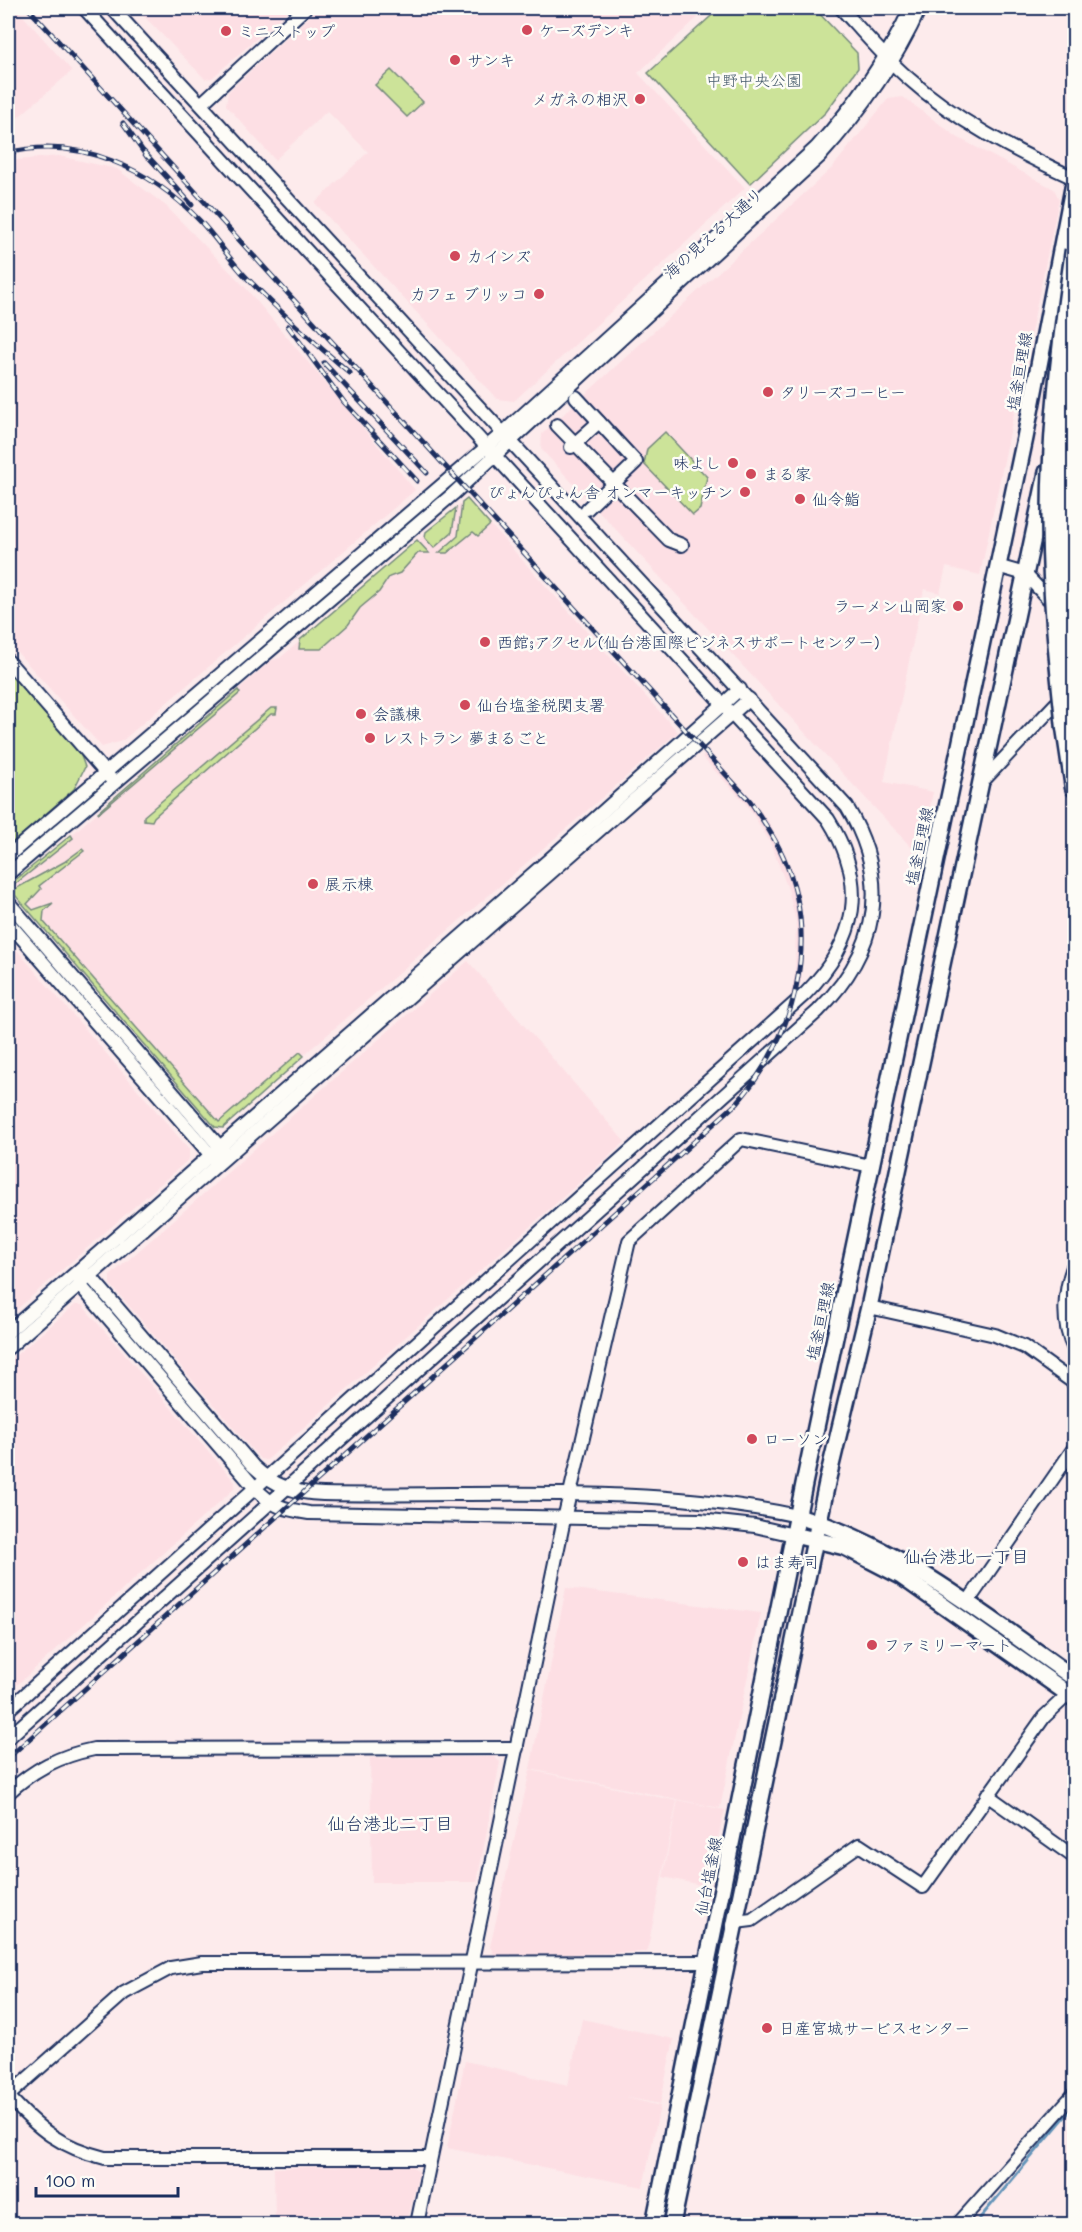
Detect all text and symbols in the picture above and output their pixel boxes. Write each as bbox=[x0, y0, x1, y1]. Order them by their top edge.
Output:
place label: ケーズデンキ bbox=[539, 19, 634, 40]
place label: ミニストップ bbox=[238, 20, 336, 41]
marker: ケーズデンキ bbox=[520, 23, 534, 37]
marker: ミニストップ bbox=[219, 24, 233, 38]
place label: サンキ bbox=[467, 49, 515, 70]
marker: サンキ bbox=[448, 53, 462, 67]
park label: 中野中央公園 bbox=[706, 69, 802, 90]
place label: メガネの相沢 bbox=[532, 88, 628, 109]
marker: メガネの相沢 bbox=[633, 92, 647, 106]
street label: 海の見える大通り bbox=[658, 182, 767, 283]
place label: カインズ bbox=[467, 245, 531, 266]
marker: カインズ bbox=[448, 249, 462, 263]
place label: カフェ ブリッコ bbox=[410, 283, 527, 304]
marker: カフェ ブリッコ bbox=[532, 287, 546, 301]
street label: 塩釜亘理線 bbox=[1001, 330, 1036, 412]
place label: タリーズコーヒー bbox=[780, 381, 906, 402]
marker: タリーズコーヒー bbox=[761, 385, 775, 399]
place label: 味よし bbox=[673, 452, 721, 473]
marker: 味よし bbox=[726, 456, 740, 470]
place label: まる家 bbox=[763, 463, 811, 484]
marker: まる家 bbox=[744, 467, 758, 481]
place label: ぴょんぴょん舎 オンマーキッチン bbox=[488, 481, 733, 502]
marker: ぴょんぴょん舎 オンマーキッチン bbox=[738, 485, 752, 499]
place label: 仙令鮨 bbox=[812, 488, 860, 509]
marker: 仙令鮨 bbox=[793, 492, 807, 506]
place label: ラーメン山岡家 bbox=[834, 595, 946, 616]
marker: ラーメン山岡家 bbox=[951, 599, 965, 613]
place label: 西館;アクセル(仙台港国際ビジネスサポートセンター) bbox=[497, 631, 880, 652]
marker: 西館;アクセル(仙台港国際ビジネスサポートセンター) bbox=[478, 635, 492, 649]
place label: 仙台塩釜税関支署 bbox=[477, 694, 605, 715]
marker: 仙台塩釜税関支署 bbox=[458, 698, 472, 712]
place label: 会議棟 bbox=[373, 703, 421, 724]
marker: 会議棟 bbox=[354, 707, 368, 721]
place label: レストラン 夢まるごと bbox=[382, 727, 548, 748]
marker: レストラン 夢まるごと bbox=[363, 731, 377, 745]
street label: 塩釜亘理線 bbox=[900, 805, 937, 887]
place label: 展示棟 bbox=[325, 873, 373, 894]
marker: 展示棟 bbox=[306, 877, 320, 891]
street label: 塩釜亘理線 bbox=[801, 1280, 838, 1362]
place label: ローソン bbox=[764, 1428, 828, 1449]
marker: ローソン bbox=[745, 1432, 759, 1446]
district label: 仙台港北一丁目 bbox=[903, 1544, 1029, 1568]
place label: はま寿司 bbox=[755, 1551, 819, 1572]
marker: はま寿司 bbox=[736, 1555, 750, 1569]
place label: ファミリーマート bbox=[884, 1634, 1012, 1655]
marker: ファミリーマート bbox=[865, 1638, 879, 1652]
district label: 仙台港北二丁目 bbox=[327, 1811, 453, 1835]
street label: 仙台塩釜線 bbox=[690, 1835, 725, 1917]
place label: 日産宮城サービスセンター bbox=[779, 2017, 970, 2038]
marker: 日産宮城サービスセンター bbox=[760, 2021, 774, 2035]
scale bar bbox=[36, 2160, 178, 2198]
text: 100 m bbox=[45, 2168, 95, 2192]

